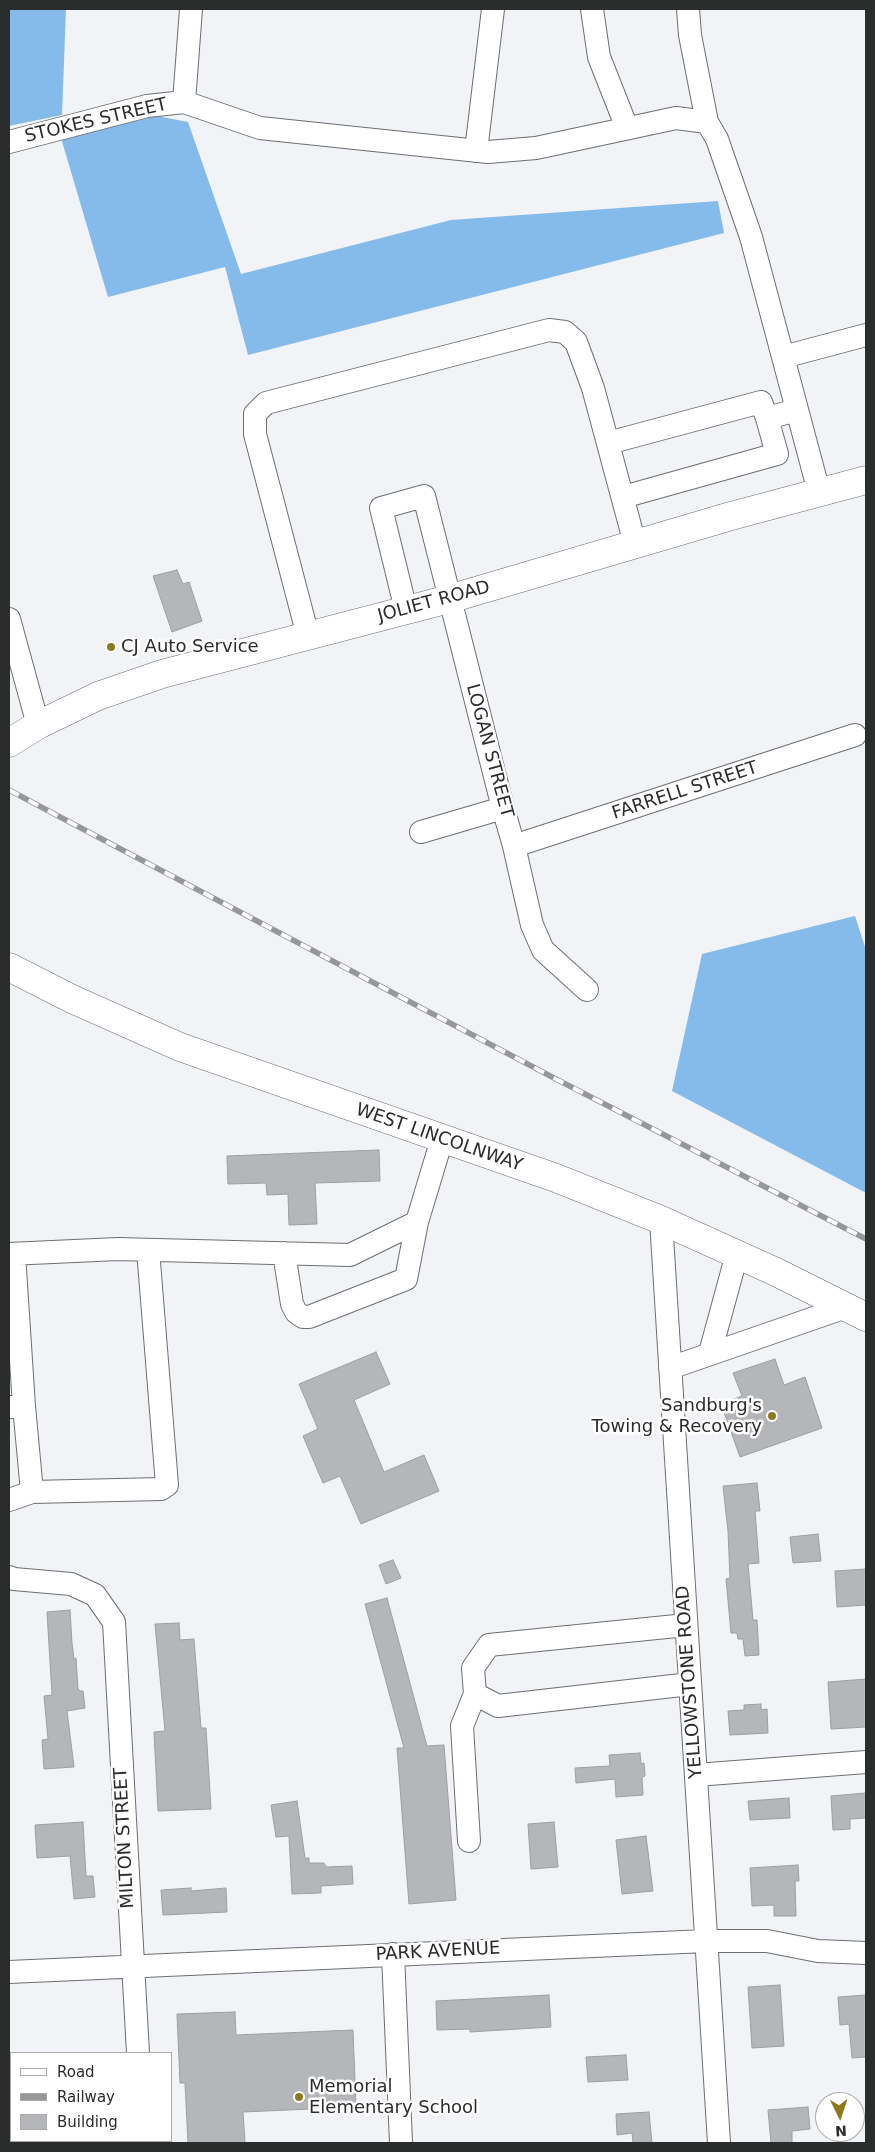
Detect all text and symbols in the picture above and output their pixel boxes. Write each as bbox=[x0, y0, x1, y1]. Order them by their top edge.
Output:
street label: STOKES STREET bbox=[23, 94, 169, 148]
street label: JOLIET ROAD bbox=[375, 577, 493, 627]
place label: CJ Auto Service bbox=[121, 636, 259, 658]
marker: CJ Auto Service bbox=[105, 641, 117, 653]
street label: LOGAN STREET bbox=[461, 682, 517, 820]
street label: FARRELL STREET bbox=[609, 757, 761, 825]
street label: WEST LINCOLNWAY bbox=[353, 1099, 525, 1177]
place label: Sandburg's Towing & Recovery bbox=[592, 1395, 762, 1438]
marker: Sandburg's Towing & Recovery bbox=[766, 1410, 778, 1422]
street label: YELLOWSTONE ROAD bbox=[672, 1585, 708, 1779]
street label: MILTON STREET bbox=[111, 1767, 139, 1909]
street label: PARK AVENUE bbox=[375, 1938, 501, 1966]
legend bbox=[10, 2052, 172, 2142]
text: Road bbox=[57, 2063, 95, 2081]
place label: Memorial Elementary School bbox=[309, 2076, 478, 2118]
text: Railway bbox=[57, 2088, 115, 2106]
marker: Memorial Elementary School bbox=[293, 2091, 305, 2103]
north arrow bbox=[815, 2092, 865, 2142]
text: Building bbox=[57, 2113, 118, 2131]
text: N bbox=[835, 2123, 847, 2139]

